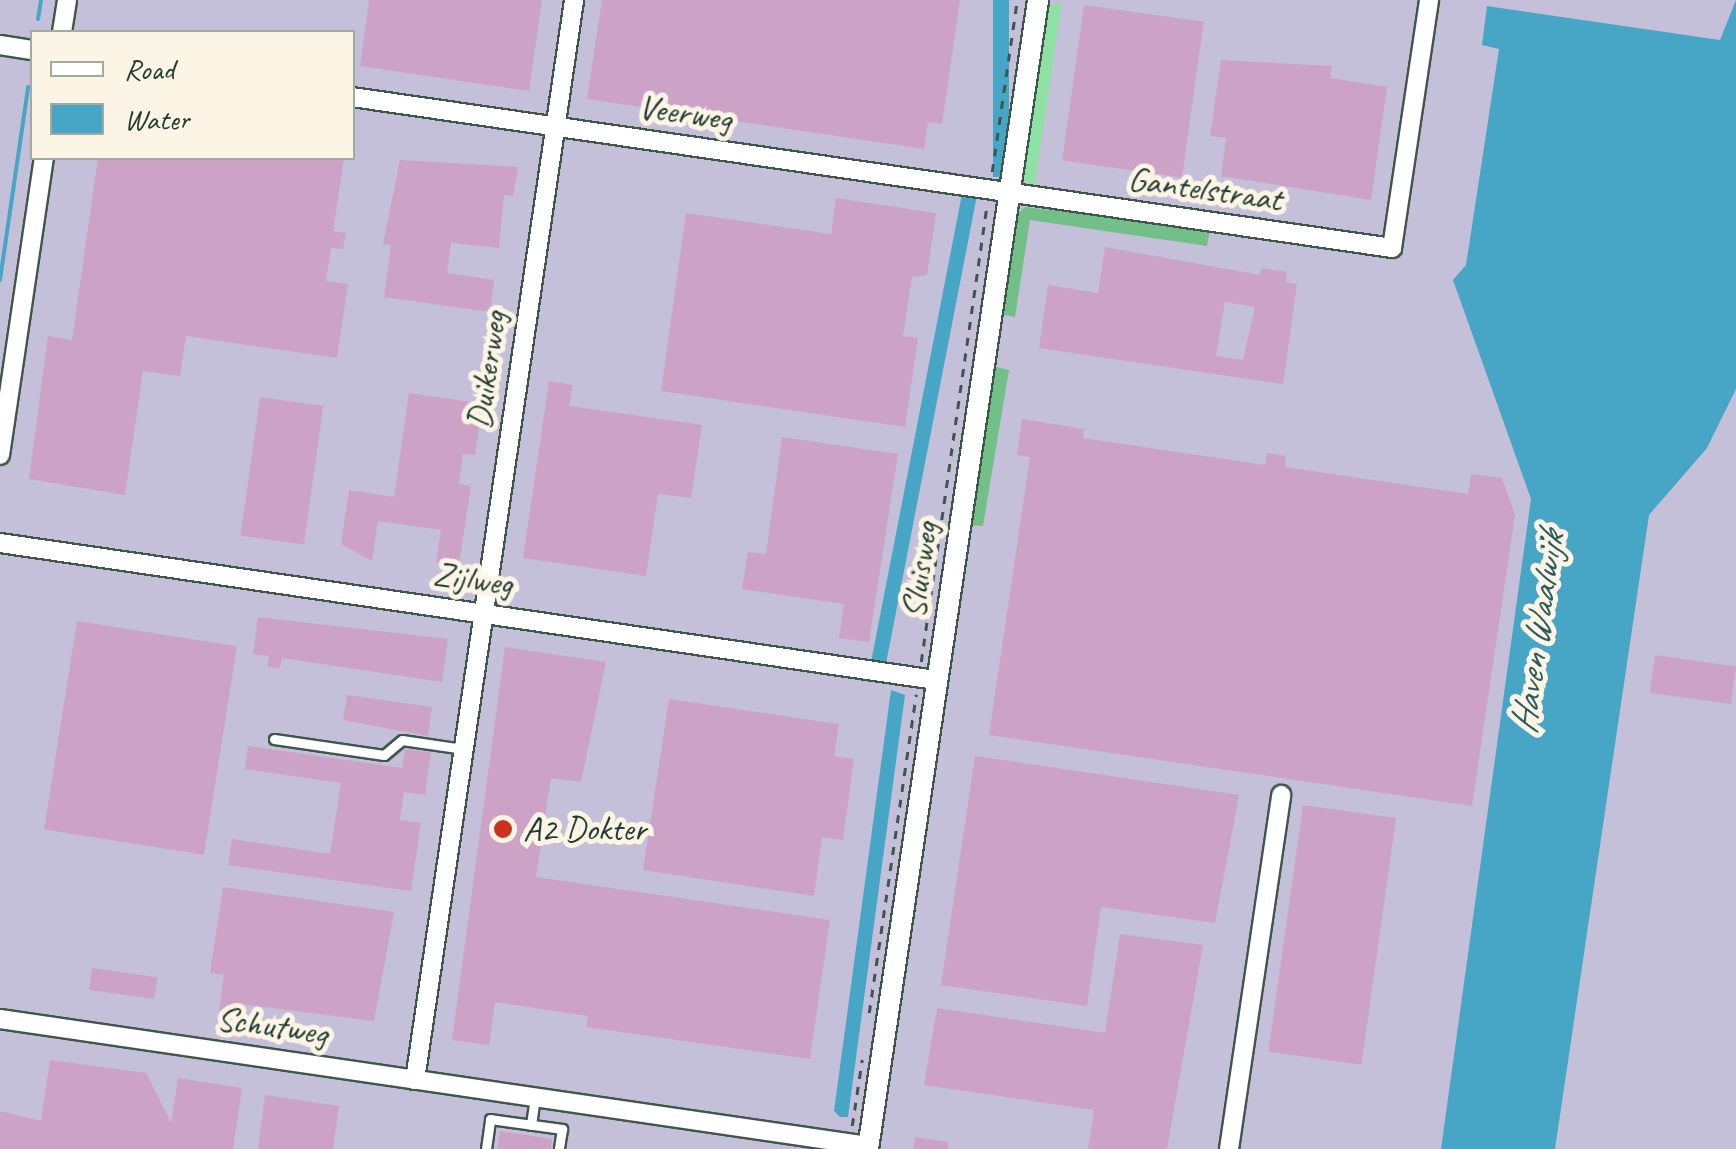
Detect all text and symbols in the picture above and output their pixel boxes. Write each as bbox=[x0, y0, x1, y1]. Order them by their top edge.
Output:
legend bbox=[30, 30, 355, 160]
text: Road bbox=[124, 50, 174, 88]
street label: Veerweg bbox=[636, 86, 734, 140]
text: Water bbox=[124, 100, 189, 138]
street label: Gantelstraat bbox=[1126, 157, 1284, 221]
street label: Duikerweg bbox=[458, 308, 516, 432]
street label: Sluisweg bbox=[892, 519, 948, 621]
water label: Haven Waalwijk bbox=[1500, 530, 1574, 736]
street label: Zijlweg bbox=[431, 553, 515, 605]
place label: A2 Dokter bbox=[523, 808, 646, 850]
marker: A2 Dokter bbox=[492, 818, 514, 840]
street label: Schutweg bbox=[214, 997, 330, 1055]

